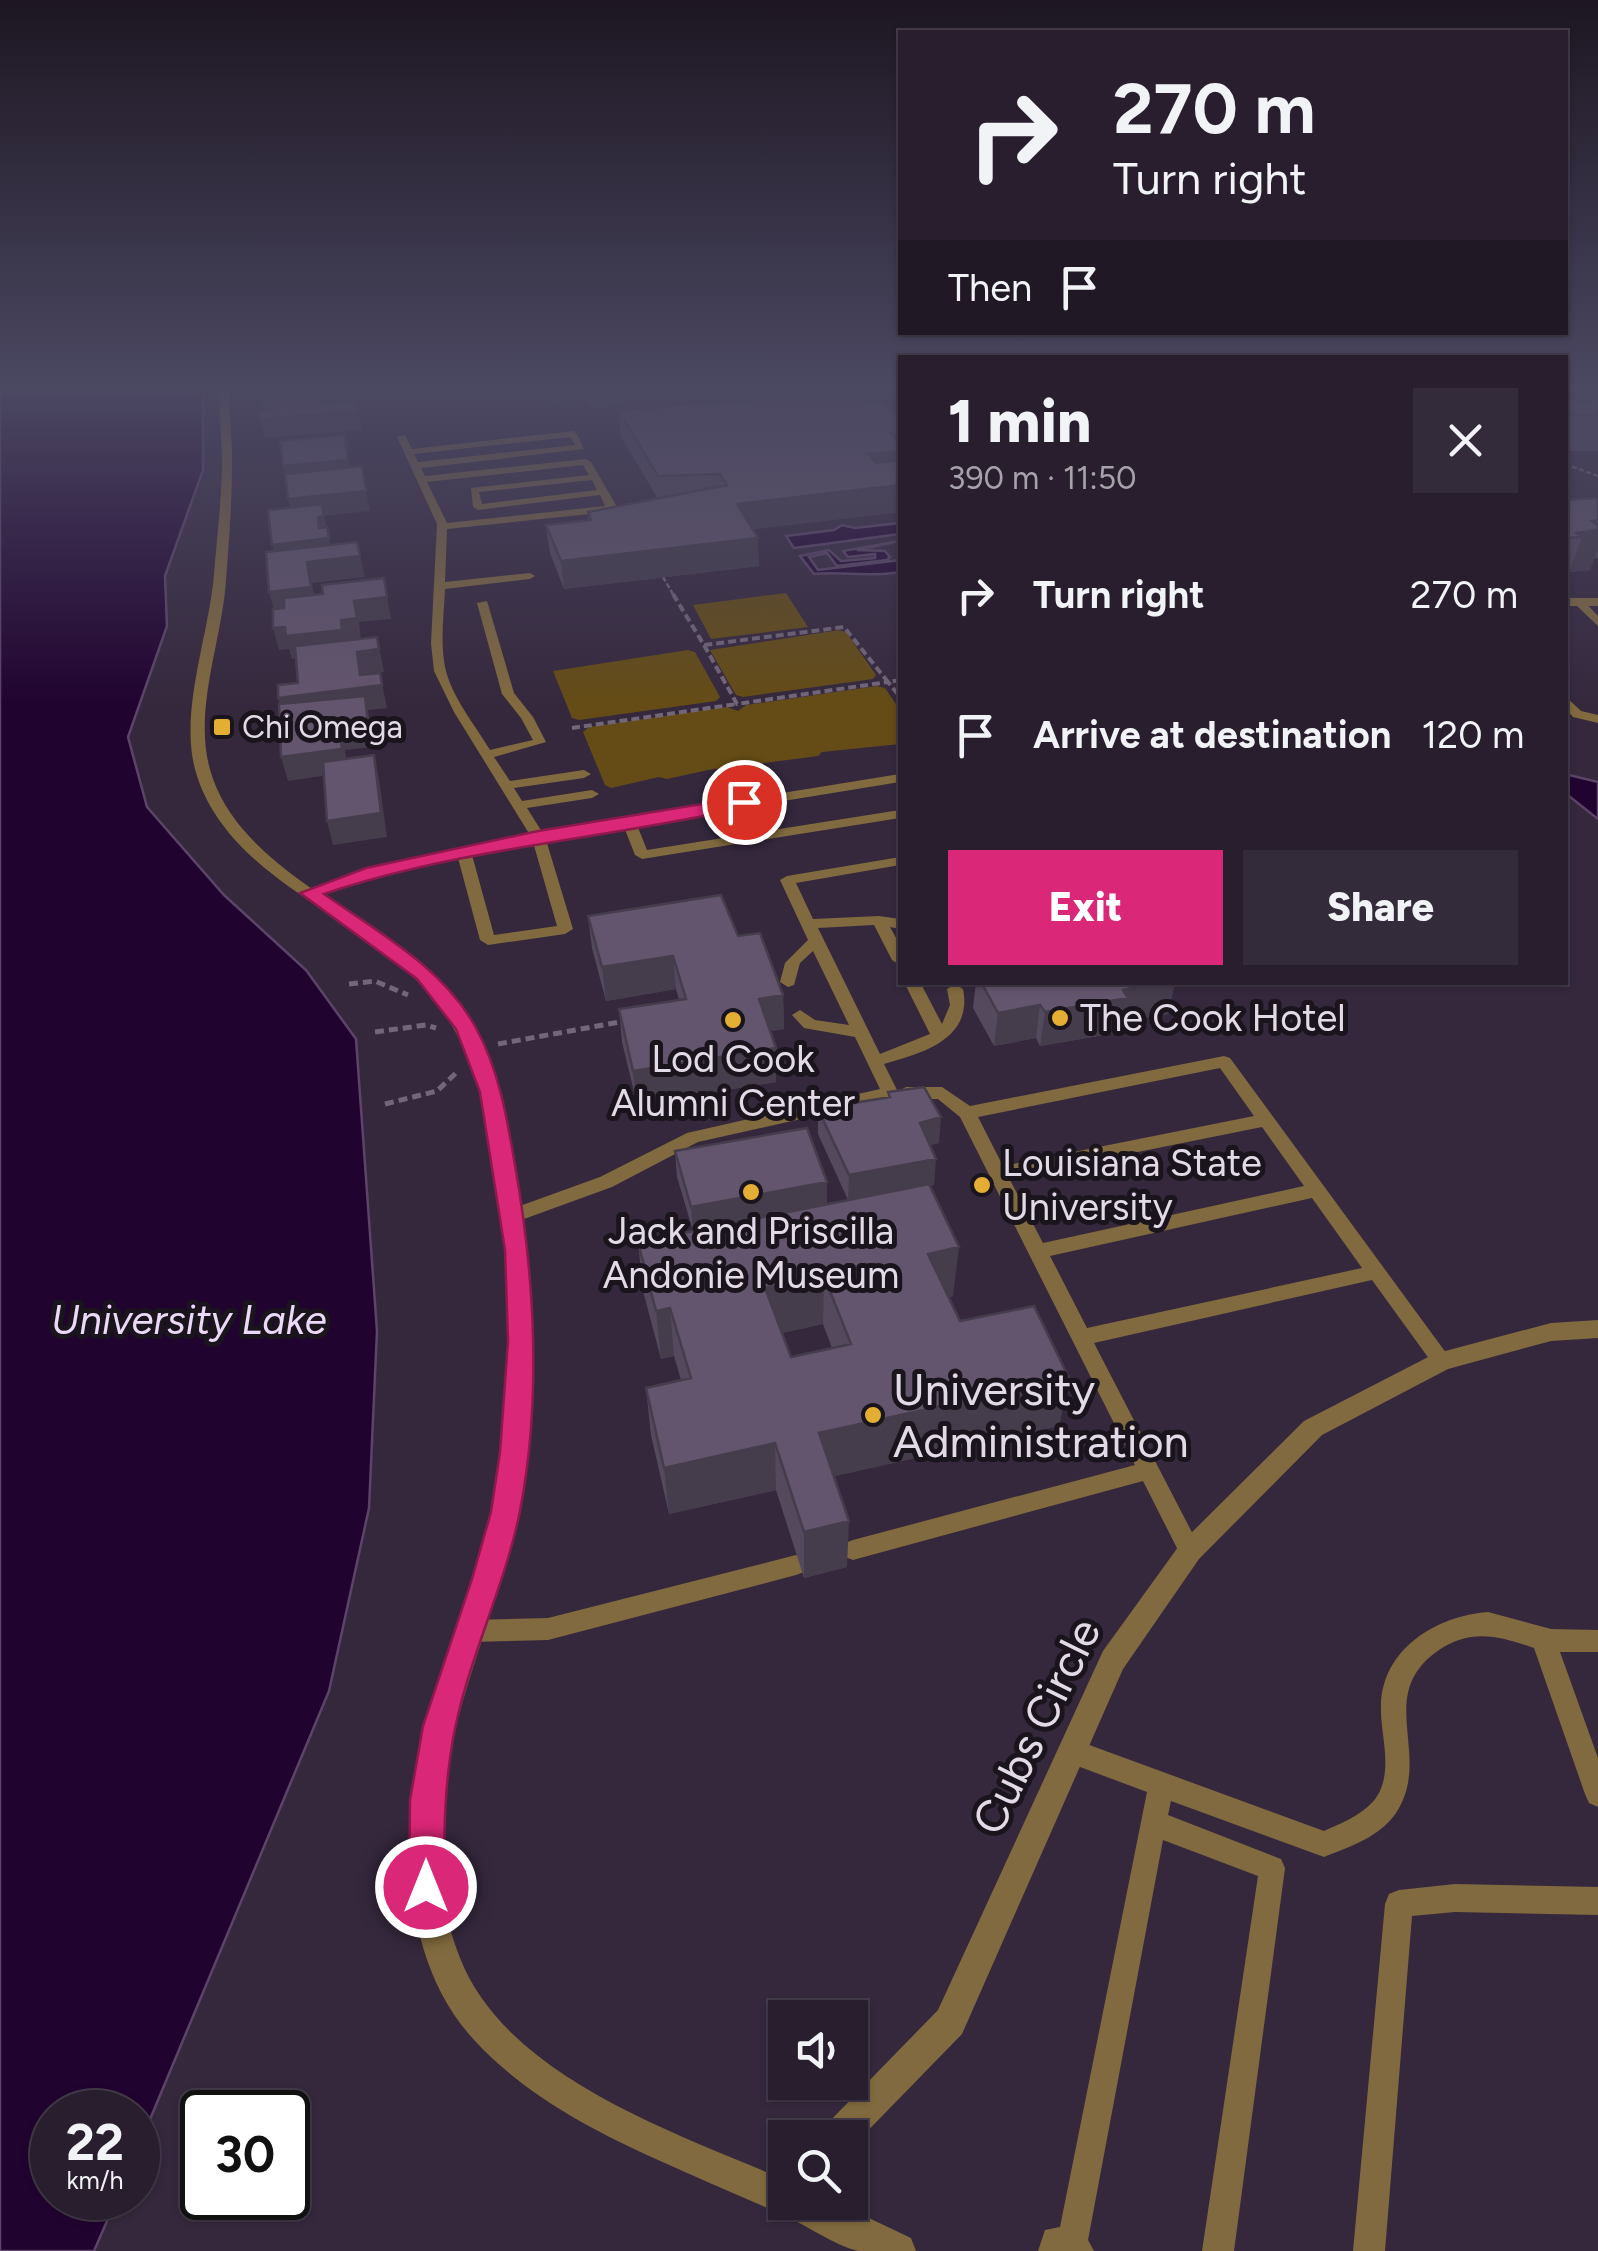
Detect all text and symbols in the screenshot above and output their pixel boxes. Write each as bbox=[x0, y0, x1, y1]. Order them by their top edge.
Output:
text: 270 m bbox=[1113, 66, 1316, 151]
icon: right bbox=[948, 70, 1078, 200]
text: Turn right bbox=[1113, 151, 1306, 205]
icon: arrive bbox=[1052, 260, 1107, 315]
text: Then bbox=[948, 265, 1032, 311]
text: 1 min bbox=[948, 385, 1091, 457]
button: close bbox=[1413, 388, 1518, 493]
text: 390 m · 11:50 bbox=[948, 459, 1137, 497]
icon: right bbox=[948, 568, 1003, 623]
text: Turn right bbox=[1033, 572, 1205, 618]
text: 270 m bbox=[1410, 572, 1518, 618]
place label: Chi Omega bbox=[242, 708, 403, 746]
icon: arrive bbox=[948, 708, 1003, 763]
text: Arrive at destination bbox=[1033, 712, 1391, 758]
text: 120 m bbox=[1421, 712, 1524, 758]
marker: Chi Omega bbox=[211, 716, 233, 738]
pin bbox=[702, 760, 787, 845]
icon: arrive bbox=[717, 775, 772, 830]
button: Exit bbox=[948, 850, 1223, 965]
button: Share bbox=[1243, 850, 1518, 965]
place label: The Cook Hotel bbox=[1080, 995, 1346, 1041]
marker: The Cook Hotel bbox=[1049, 1007, 1071, 1029]
marker: Lod Cook Alumni Center bbox=[722, 1009, 744, 1031]
place label: Lod Cook Alumni Center bbox=[611, 1036, 855, 1126]
place label: Louisiana State University bbox=[1002, 1140, 1262, 1230]
marker: Louisiana State University bbox=[971, 1174, 993, 1196]
marker: Jack and Priscilla Andonie Museum bbox=[740, 1181, 762, 1203]
place label: Jack and Priscilla Andonie Museum bbox=[603, 1208, 899, 1298]
water label: University Lake bbox=[51, 1296, 327, 1344]
place label: University Administration bbox=[893, 1362, 1189, 1468]
marker: University Administration bbox=[862, 1404, 884, 1426]
street label: Cubs Circle bbox=[961, 1609, 1111, 1843]
position arrow bbox=[374, 1835, 478, 1939]
map controls bbox=[768, 2000, 868, 2220]
button: sound bbox=[768, 2000, 868, 2100]
speed limit sign: 30 bbox=[180, 2090, 310, 2220]
text: 22 bbox=[66, 2112, 124, 2173]
button: search bbox=[768, 2120, 868, 2220]
text: km/h bbox=[66, 2165, 124, 2195]

